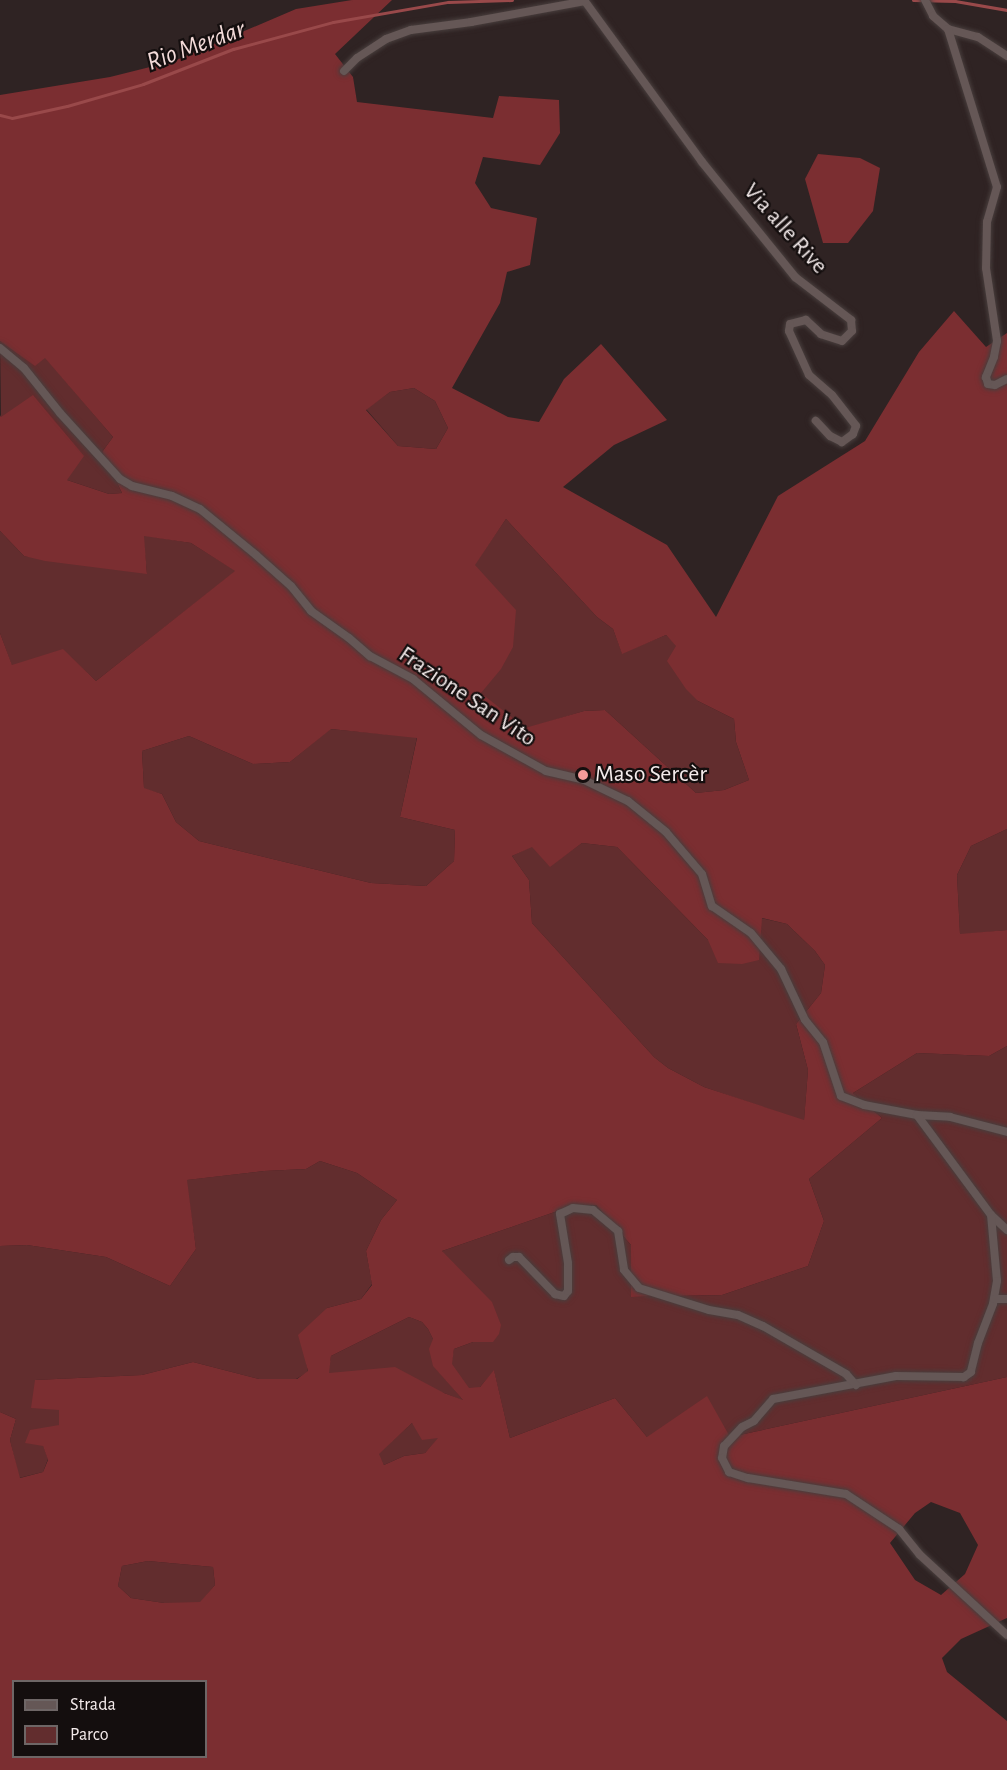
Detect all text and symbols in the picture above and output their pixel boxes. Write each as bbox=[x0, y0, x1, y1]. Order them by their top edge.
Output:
water label: Rio Merdar bbox=[142, 14, 250, 78]
street label: Via alle Rive bbox=[737, 178, 833, 280]
street label: Frazione San Vito bbox=[393, 641, 541, 753]
place label: Maso Sercèr bbox=[595, 761, 707, 789]
marker: Maso Sercèr bbox=[576, 768, 590, 782]
legend bbox=[12, 1680, 207, 1758]
text: Strada bbox=[70, 1696, 116, 1714]
text: Parco bbox=[70, 1726, 109, 1744]

